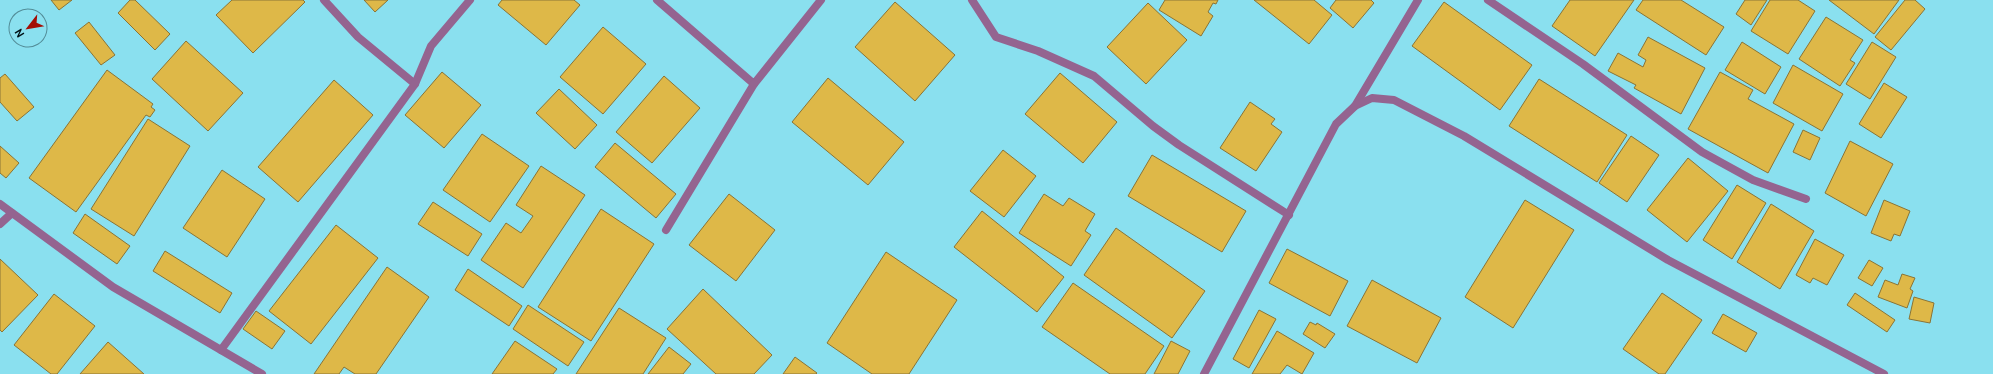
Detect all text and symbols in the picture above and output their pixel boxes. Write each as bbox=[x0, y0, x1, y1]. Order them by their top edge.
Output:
north arrow bbox=[8, 8, 48, 48]
text: N bbox=[11, 26, 27, 40]

